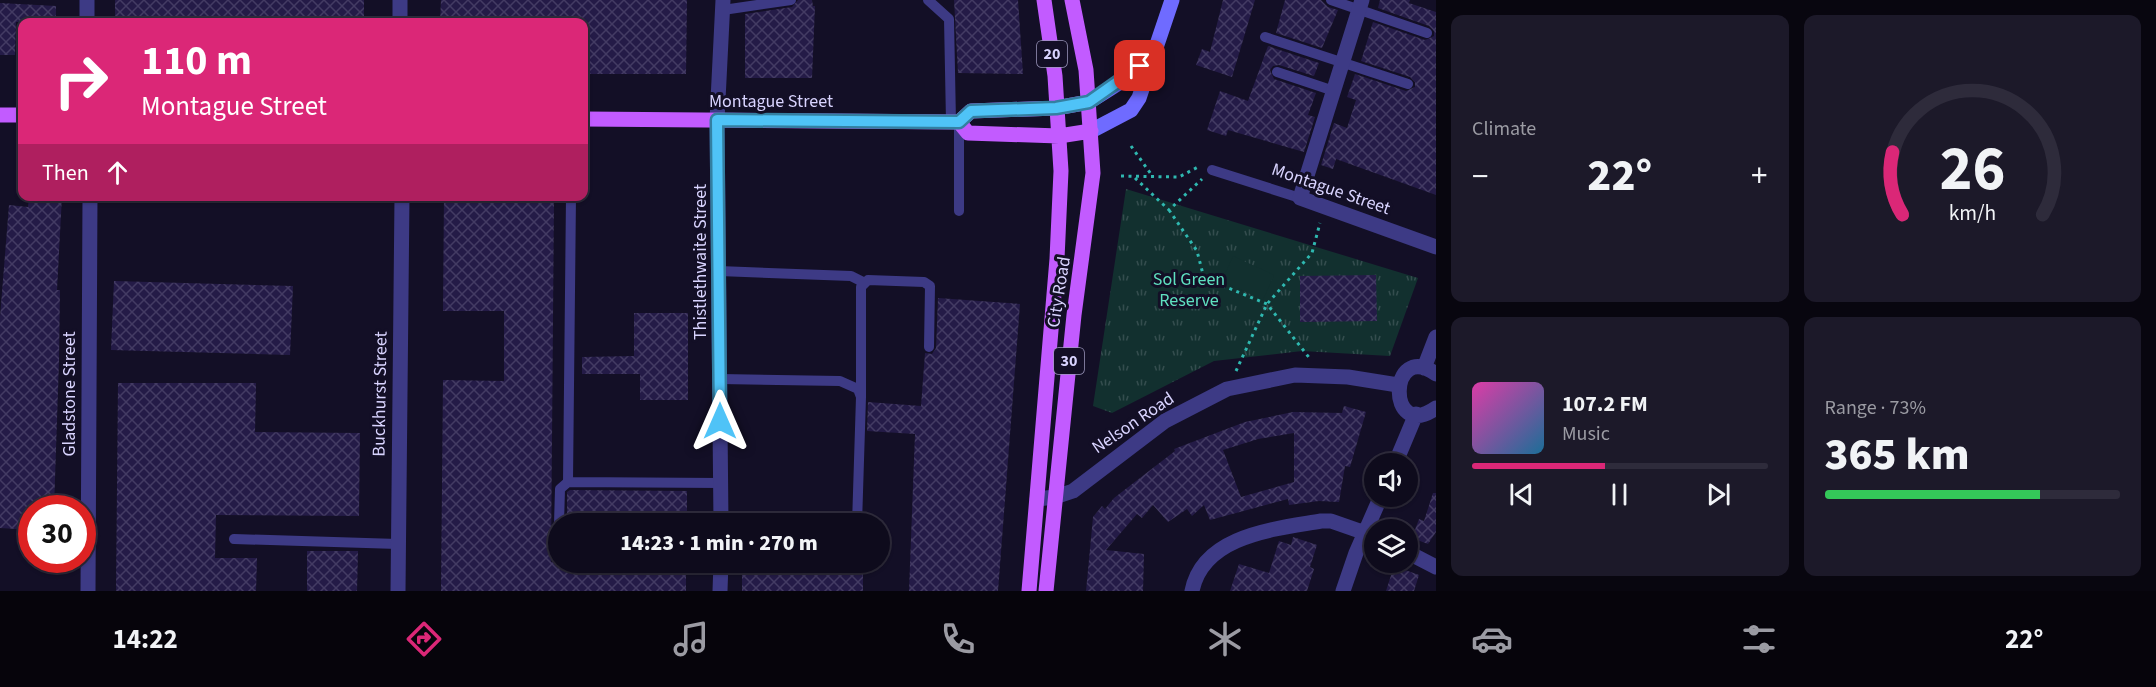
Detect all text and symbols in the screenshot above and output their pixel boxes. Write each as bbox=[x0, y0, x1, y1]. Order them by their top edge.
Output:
text: 110 m bbox=[141, 31, 252, 91]
pin bbox=[1114, 40, 1165, 91]
road number: 20 bbox=[1037, 41, 1067, 67]
icon: right bbox=[42, 42, 120, 120]
icon: arrive bbox=[1123, 49, 1156, 82]
text: Montague Street bbox=[141, 87, 327, 126]
street label: Montague Street bbox=[709, 89, 833, 114]
text: Climate bbox=[1472, 115, 1536, 143]
text: 26 bbox=[1939, 125, 2005, 214]
text: 22° bbox=[1587, 144, 1652, 208]
text: − bbox=[1472, 153, 1488, 200]
text: + bbox=[1751, 153, 1767, 200]
icon: ahead bbox=[101, 156, 134, 189]
text: Then bbox=[42, 157, 89, 189]
street label: Montague Street bbox=[1268, 157, 1394, 221]
street label: Thistlethwaite Street bbox=[688, 184, 713, 340]
text: km/h bbox=[1948, 199, 1996, 230]
street label: City Road bbox=[1041, 255, 1077, 329]
park label: Sol Green Reserve bbox=[1153, 267, 1225, 313]
street label: Gladstone Street bbox=[57, 331, 82, 457]
street label: Buckhurst Street bbox=[366, 331, 394, 457]
road number: 30 bbox=[1054, 348, 1084, 374]
street label: Nelson Road bbox=[1087, 386, 1179, 460]
text: 107.2 FM bbox=[1562, 388, 1648, 420]
position arrow bbox=[688, 389, 752, 453]
text: Range · 73% bbox=[1825, 394, 1926, 422]
text: Music bbox=[1562, 420, 1610, 448]
text: 365 km bbox=[1825, 423, 1970, 487]
map controls bbox=[1364, 453, 1418, 573]
button: sound bbox=[1364, 453, 1418, 507]
icon: previous bbox=[1505, 478, 1538, 511]
icon: pause bbox=[1603, 478, 1636, 511]
icon: next bbox=[1702, 478, 1735, 511]
speed limit sign: 30 bbox=[18, 495, 96, 573]
button: layers bbox=[1364, 519, 1418, 573]
text: 14:23 · 1 min · 270 m bbox=[620, 527, 818, 559]
icon: directions bbox=[403, 618, 445, 660]
icon: music bbox=[670, 618, 712, 660]
icon: phone bbox=[937, 618, 979, 660]
icon: climate bbox=[1204, 618, 1246, 660]
icon: car bbox=[1471, 618, 1513, 660]
icon: filters bbox=[1738, 618, 1780, 660]
text: 14:22 bbox=[113, 620, 178, 659]
text: 22° bbox=[2005, 620, 2043, 659]

